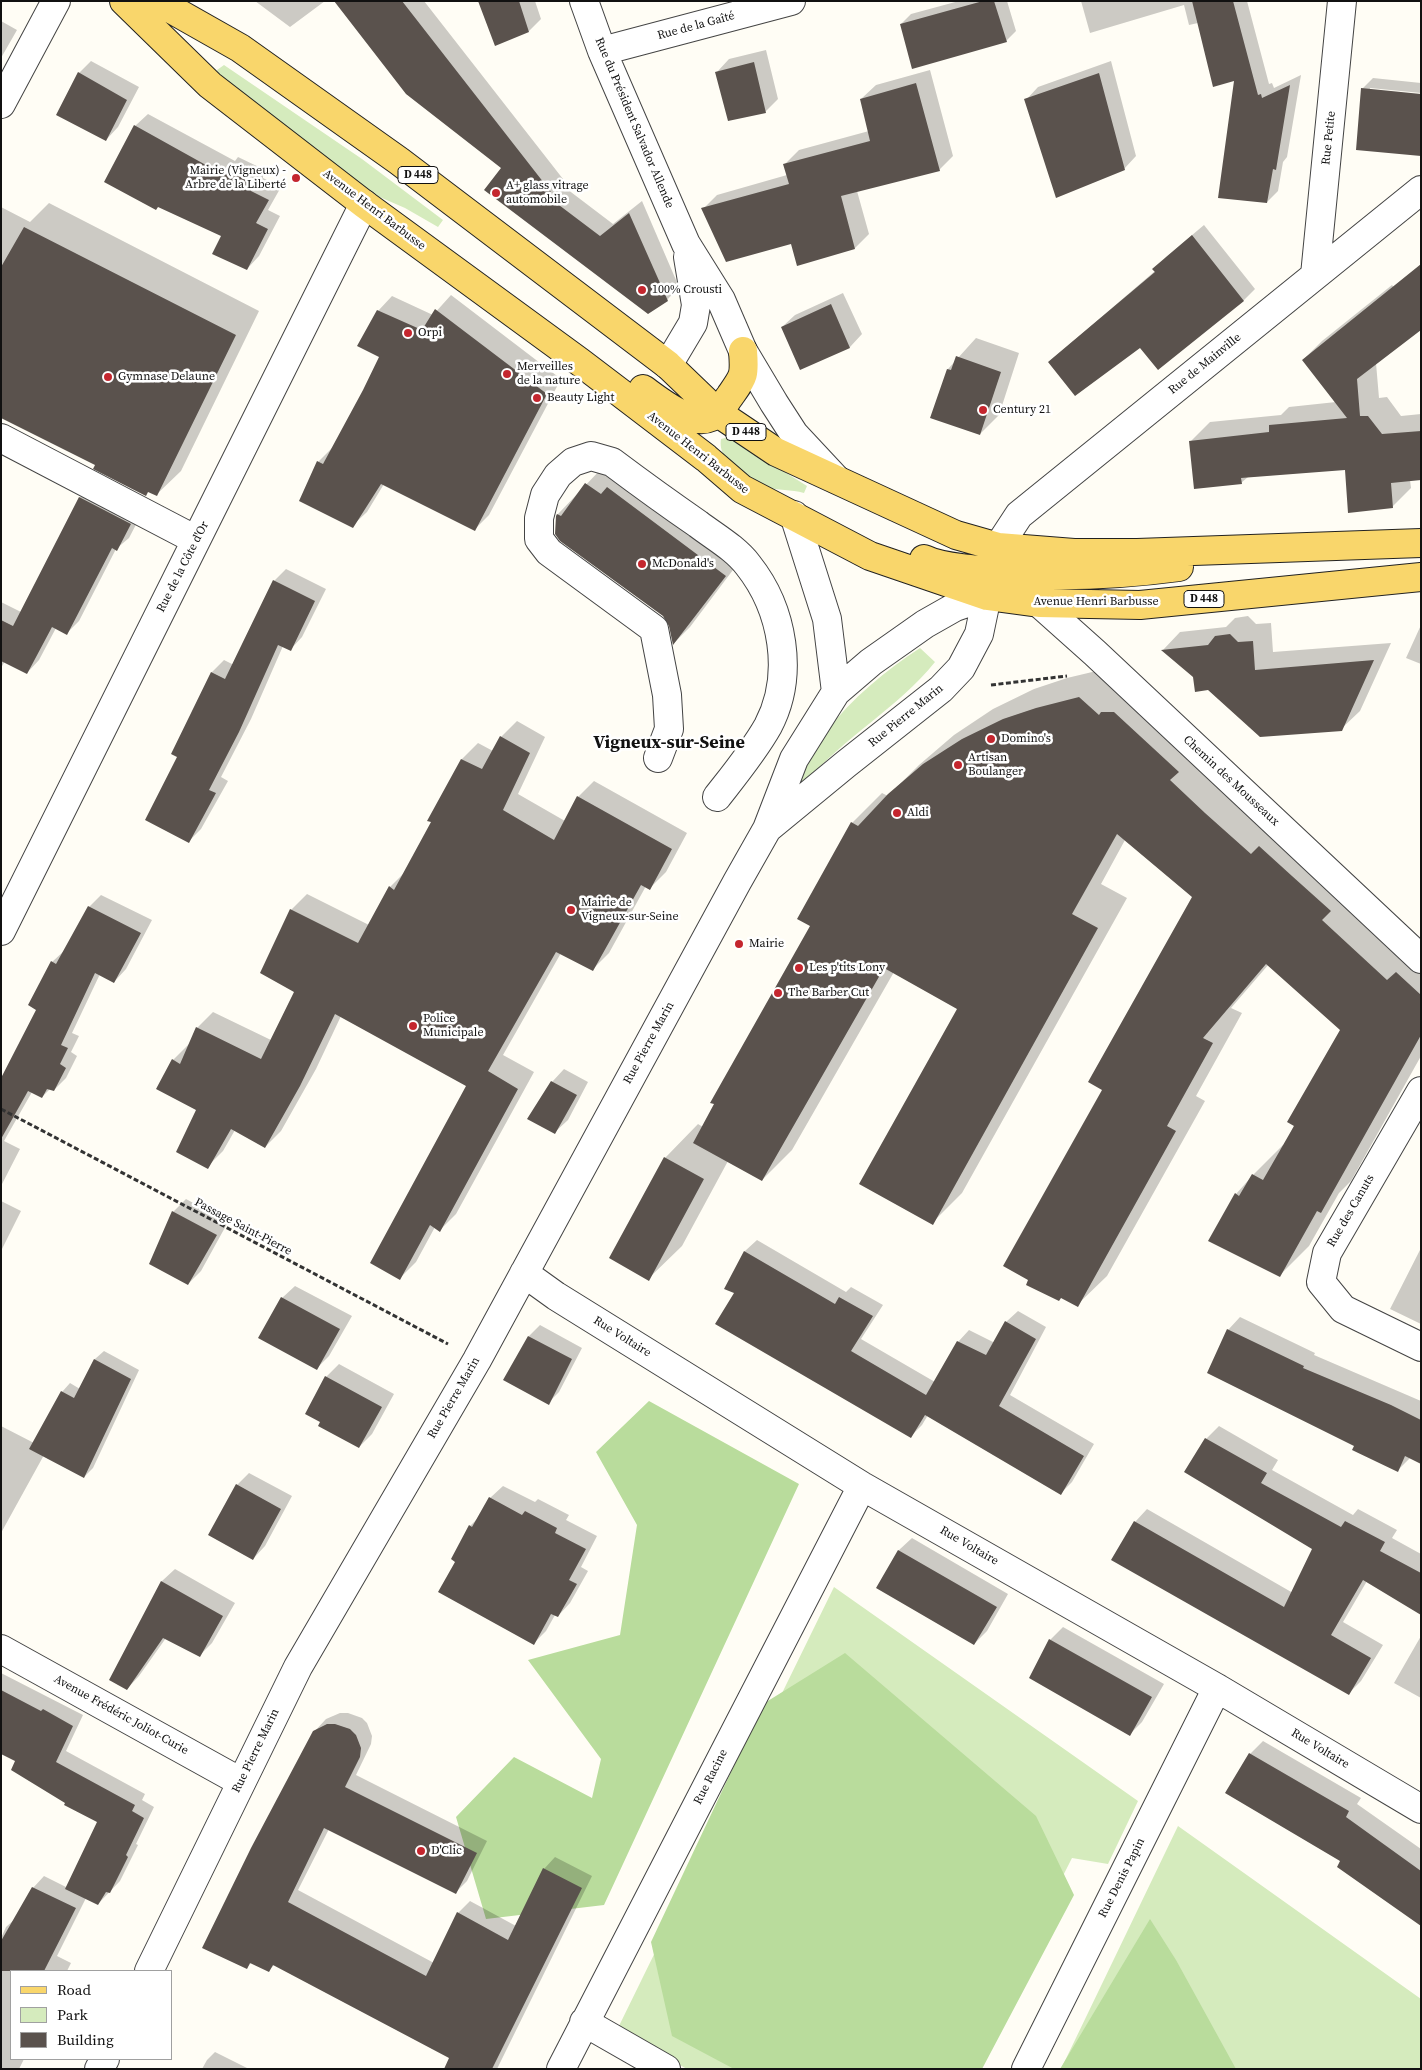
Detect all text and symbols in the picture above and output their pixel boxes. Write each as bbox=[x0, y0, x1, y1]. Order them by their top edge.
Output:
street label: Rue de la Gaîté bbox=[656, 9, 736, 43]
street label: Rue du Président Salvador Allende bbox=[591, 36, 677, 210]
street label: Rue Petite bbox=[1319, 110, 1339, 166]
place label: Mairie (Vigneux) - Arbre de la Liberté bbox=[185, 164, 286, 192]
road number: D 448 bbox=[398, 166, 438, 184]
street label: Avenue Henri Barbusse bbox=[320, 167, 428, 253]
marker: Mairie (Vigneux) - Arbre de la Liberté bbox=[290, 172, 302, 184]
place label: A+ glass vitrage automobile bbox=[506, 179, 589, 207]
marker: A+ glass vitrage automobile bbox=[490, 187, 502, 199]
place label: 100% Crousti bbox=[652, 283, 722, 297]
marker: 100% Crousti bbox=[636, 284, 648, 296]
place label: Orpi bbox=[418, 326, 442, 340]
marker: Orpi bbox=[402, 327, 414, 339]
street label: Rue de Mainville bbox=[1166, 330, 1244, 398]
place label: Merveilles de la nature bbox=[517, 360, 580, 388]
marker: Merveilles de la nature bbox=[501, 368, 513, 380]
place label: Gymnase Delaune bbox=[118, 370, 215, 384]
marker: Gymnase Delaune bbox=[102, 371, 114, 383]
place label: Beauty Light bbox=[547, 391, 614, 405]
marker: Beauty Light bbox=[531, 392, 543, 404]
place label: Century 21 bbox=[993, 403, 1051, 417]
marker: Century 21 bbox=[977, 404, 989, 416]
street label: Avenue Henri Barbusse bbox=[644, 409, 752, 497]
road number: D 448 bbox=[726, 424, 766, 441]
street label: Rue de la Côte d'Or bbox=[154, 519, 212, 615]
place label: McDonald's bbox=[652, 557, 714, 571]
marker: McDonald's bbox=[636, 558, 648, 570]
road number: D 448 bbox=[1184, 590, 1224, 608]
street label: Avenue Henri Barbusse bbox=[1033, 595, 1159, 609]
street label: Rue Pierre Marin bbox=[866, 681, 946, 751]
district label: Vigneux-sur-Seine bbox=[593, 732, 745, 754]
place label: Domino's bbox=[1001, 732, 1051, 746]
marker: Domino's bbox=[985, 733, 997, 745]
street label: Chemin des Mousseaux bbox=[1180, 733, 1282, 829]
place label: Artisan Boulanger bbox=[968, 751, 1023, 779]
marker: Artisan Boulanger bbox=[952, 759, 964, 771]
place label: Aldi bbox=[907, 806, 929, 820]
marker: Aldi bbox=[891, 807, 903, 819]
place label: Mairie de Vigneux-sur-Seine bbox=[581, 896, 679, 924]
marker: Mairie de Vigneux-sur-Seine bbox=[565, 904, 577, 916]
place label: Mairie bbox=[749, 937, 784, 951]
marker: Mairie bbox=[733, 938, 745, 950]
place label: Les p'tits Lony bbox=[809, 961, 885, 975]
marker: Les p'tits Lony bbox=[793, 962, 805, 974]
place label: The Barber Cut bbox=[788, 986, 869, 1000]
marker: The Barber Cut bbox=[772, 987, 784, 999]
street label: Rue Pierre Marin bbox=[620, 999, 678, 1087]
place label: Police Municipale bbox=[423, 1012, 484, 1040]
marker: Police Municipale bbox=[407, 1020, 419, 1032]
street label: Rue des Canuts bbox=[1324, 1172, 1378, 1250]
street label: Passage Saint-Pierre bbox=[192, 1195, 294, 1259]
street label: Rue Voltaire bbox=[590, 1314, 654, 1360]
street label: Rue Pierre Marin bbox=[425, 1355, 483, 1441]
street label: Rue Voltaire bbox=[937, 1523, 1001, 1569]
street label: Avenue Frédéric Joliot-Curie bbox=[51, 1672, 191, 1758]
street label: Rue Pierre Marin bbox=[229, 1707, 283, 1795]
street label: Rue Voltaire bbox=[1288, 1726, 1352, 1772]
street label: Rue Racine bbox=[691, 1747, 731, 1807]
street label: Rue Denis Papin bbox=[1096, 1836, 1148, 1920]
place label: D'Clic bbox=[431, 1844, 462, 1858]
marker: D'Clic bbox=[415, 1845, 427, 1857]
legend bbox=[10, 1970, 172, 2060]
text: Road bbox=[57, 1979, 91, 2000]
text: Park bbox=[57, 2004, 88, 2025]
text: Building bbox=[57, 2029, 114, 2050]

